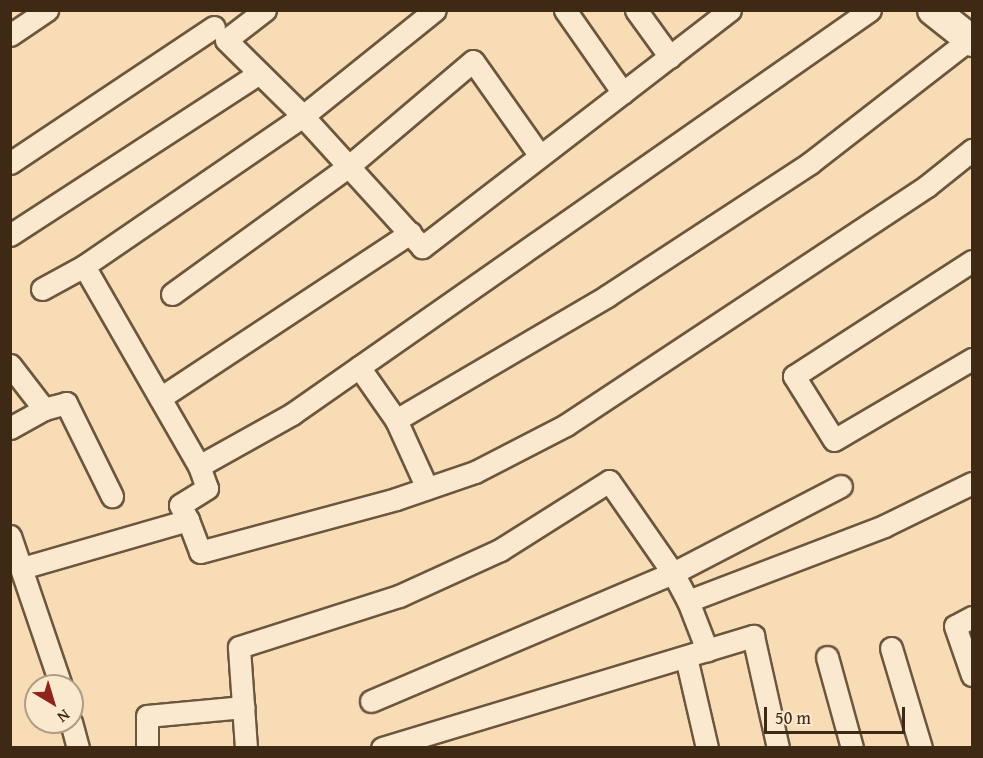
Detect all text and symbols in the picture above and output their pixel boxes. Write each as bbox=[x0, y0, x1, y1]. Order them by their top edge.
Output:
north arrow bbox=[24, 674, 84, 734]
scale bar bbox=[767, 695, 908, 733]
text: N bbox=[52, 704, 75, 729]
text: 50 m bbox=[775, 704, 811, 731]

